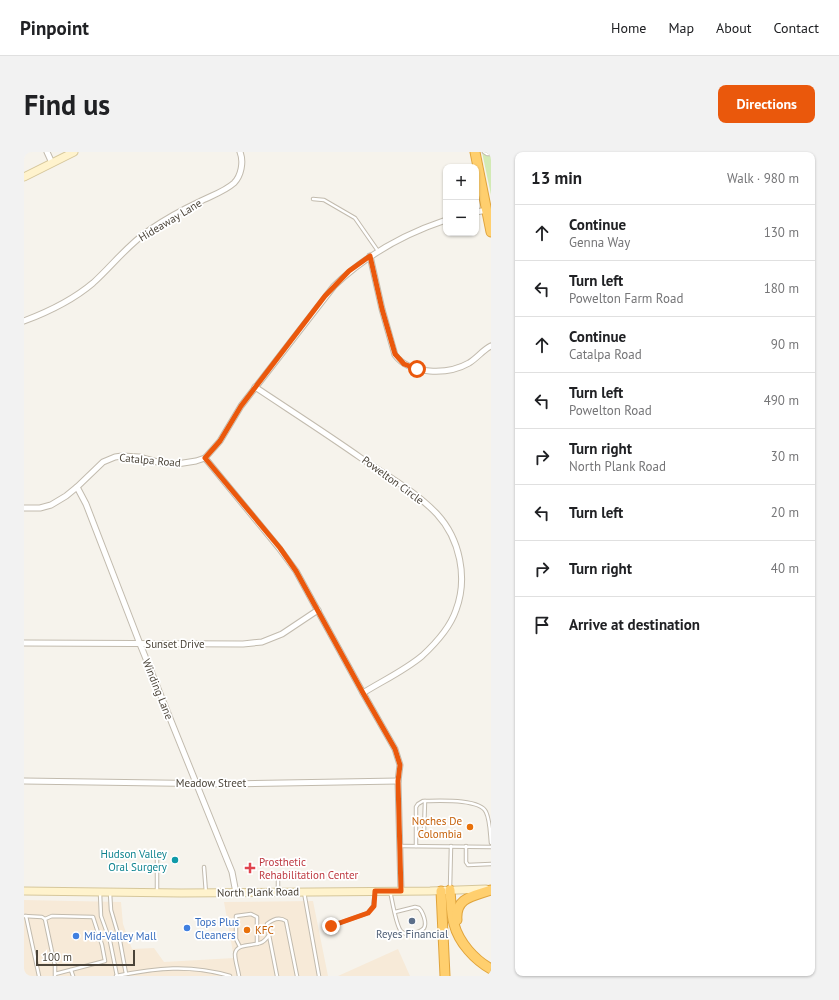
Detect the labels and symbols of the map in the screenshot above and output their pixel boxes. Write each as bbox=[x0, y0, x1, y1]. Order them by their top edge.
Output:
street label: Hideaway Lane bbox=[136, 195, 204, 244]
route start bbox=[408, 360, 426, 378]
street label: Catalpa Road bbox=[119, 450, 181, 470]
street label: Powelton Circle bbox=[359, 453, 427, 507]
street label: Sunset Drive bbox=[145, 637, 205, 651]
street label: Winding Lane bbox=[139, 657, 177, 722]
street label: Meadow Street bbox=[176, 776, 246, 790]
place label: Noches De Colombia bbox=[412, 814, 462, 841]
marker: Noches De Colombia bbox=[465, 822, 475, 832]
place label: Hudson Valley Oral Surgery bbox=[101, 847, 168, 874]
marker: Hudson Valley Oral Surgery bbox=[170, 855, 180, 865]
place label: Prosthetic Rehabilitation Center bbox=[259, 855, 359, 882]
marker: Prosthetic Rehabilitation Center bbox=[244, 862, 256, 874]
street label: North Plank Road bbox=[217, 884, 299, 900]
place label: Tops Plus Cleaners bbox=[195, 915, 239, 942]
marker: Reyes Financial bbox=[407, 916, 417, 926]
route end bbox=[322, 917, 340, 935]
marker: Tops Plus Cleaners bbox=[182, 923, 192, 933]
place label: KFC bbox=[255, 923, 274, 937]
marker: KFC bbox=[242, 925, 252, 935]
place label: Reyes Financial bbox=[376, 927, 449, 941]
place label: Mid-Valley Mall bbox=[84, 929, 157, 943]
marker: Mid-Valley Mall bbox=[71, 931, 81, 941]
scale bar bbox=[36, 948, 135, 967]

